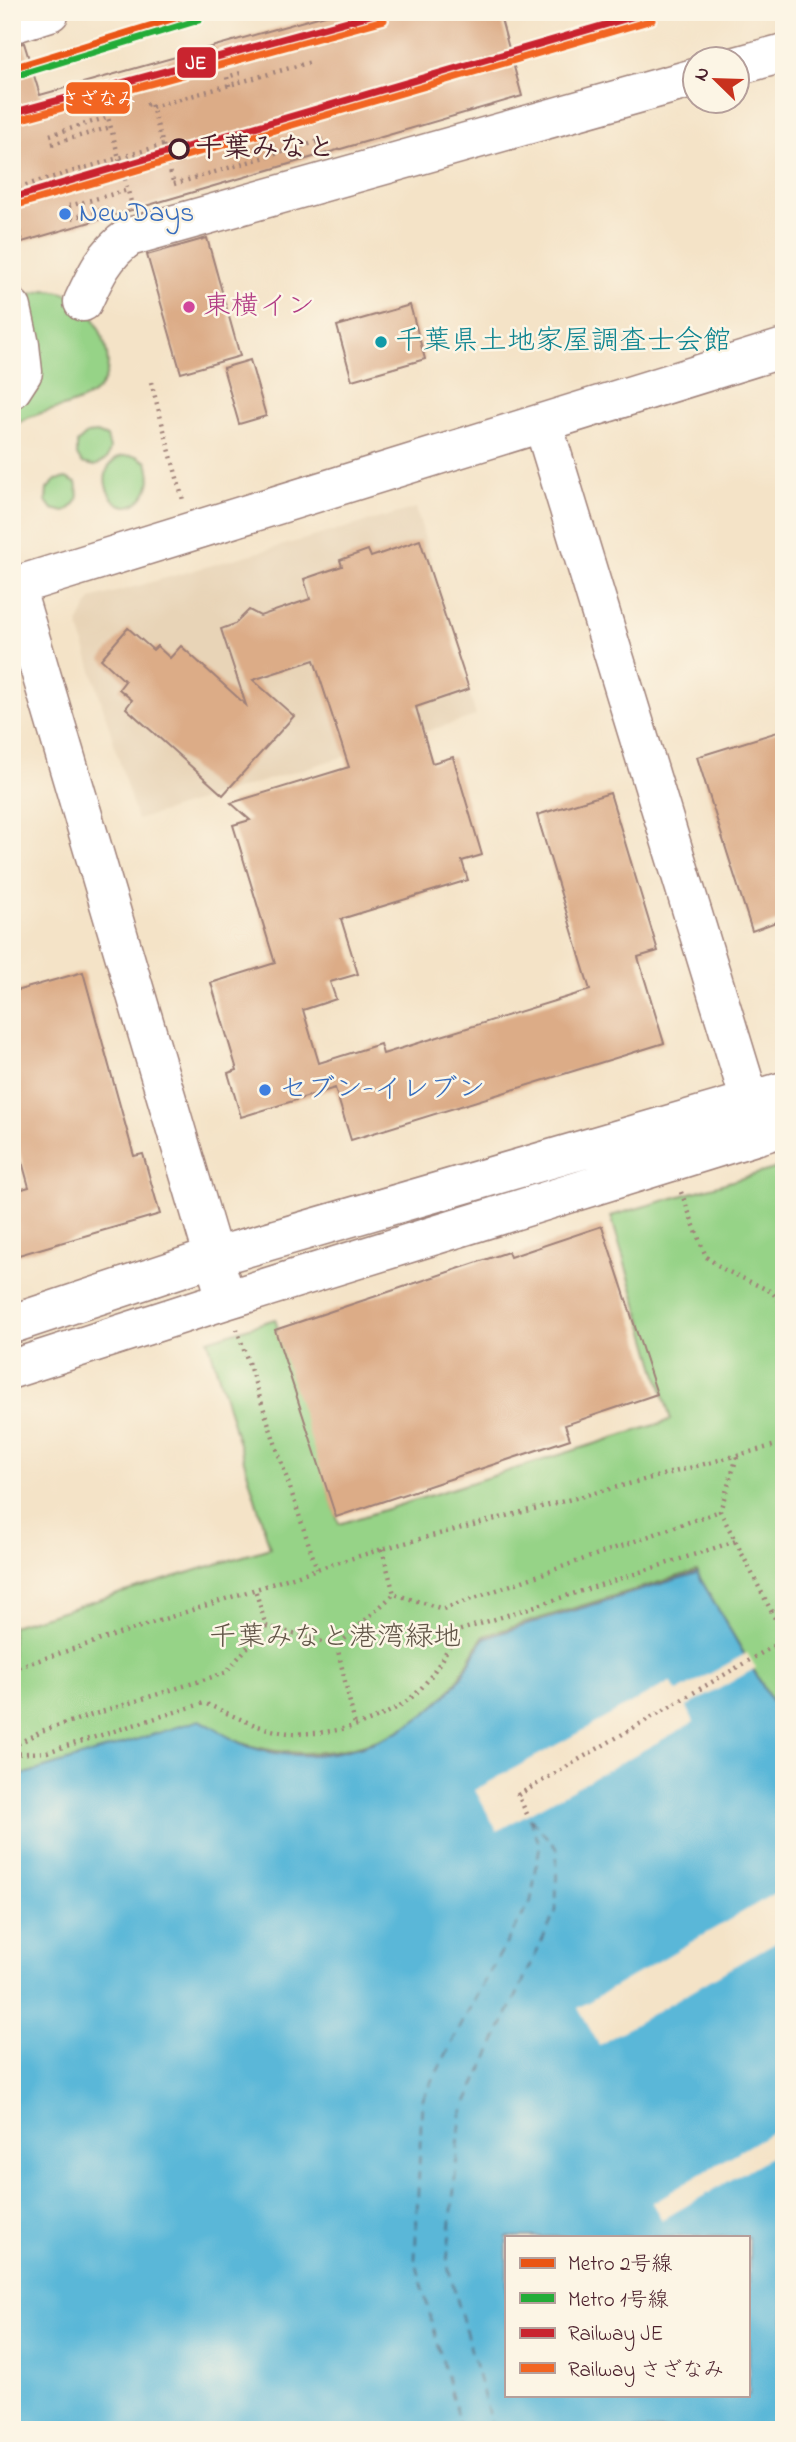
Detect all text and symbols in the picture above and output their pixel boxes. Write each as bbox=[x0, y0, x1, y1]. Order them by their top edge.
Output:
line badge: JE bbox=[176, 46, 217, 79]
north arrow bbox=[680, 46, 750, 116]
text: JE bbox=[186, 51, 206, 78]
text: N bbox=[688, 63, 718, 86]
line badge: さざなみ bbox=[65, 81, 131, 115]
text: さざなみ bbox=[60, 87, 136, 114]
place label: 千葉みなと bbox=[195, 129, 335, 170]
marker: 千葉みなと bbox=[169, 139, 189, 159]
place label: NewDays bbox=[79, 194, 194, 235]
marker: NewDays bbox=[57, 206, 73, 222]
place label: 東横イン bbox=[203, 287, 315, 328]
marker: 東横イン bbox=[181, 299, 197, 315]
place label: 千葉県土地家屋調査士会館 bbox=[395, 322, 731, 363]
marker: 千葉県土地家屋調査士会館 bbox=[373, 334, 389, 350]
place label: セブン-イレブン bbox=[279, 1070, 486, 1111]
marker: セブン-イレブン bbox=[257, 1082, 273, 1098]
park label: 千葉みなと港湾緑地 bbox=[209, 1618, 461, 1659]
legend bbox=[505, 2236, 750, 2396]
text: Metro 2号線 bbox=[568, 2250, 672, 2280]
text: Metro 1号線 bbox=[568, 2286, 669, 2316]
text: Railway JE bbox=[568, 2320, 663, 2352]
text: Railway さざなみ bbox=[568, 2356, 724, 2388]

